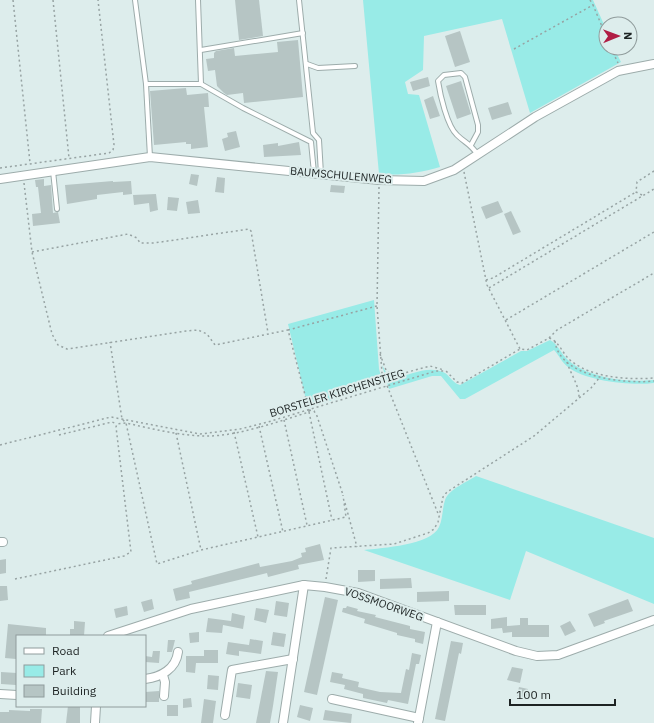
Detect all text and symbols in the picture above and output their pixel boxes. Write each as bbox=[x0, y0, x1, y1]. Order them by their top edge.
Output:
north arrow bbox=[598, 16, 638, 56]
text: N bbox=[621, 32, 635, 40]
street label: BAUMSCHULENWEG bbox=[289, 164, 393, 186]
street label: BORSTELER KIRCHENSTIEG bbox=[268, 366, 406, 420]
street label: VOSSMOORWEG bbox=[343, 584, 425, 624]
legend bbox=[16, 635, 146, 707]
text: Road bbox=[52, 643, 80, 658]
text: Park bbox=[52, 663, 77, 678]
scale bar bbox=[510, 681, 615, 707]
text: Building bbox=[52, 683, 97, 698]
text: 100 m bbox=[516, 687, 551, 702]

